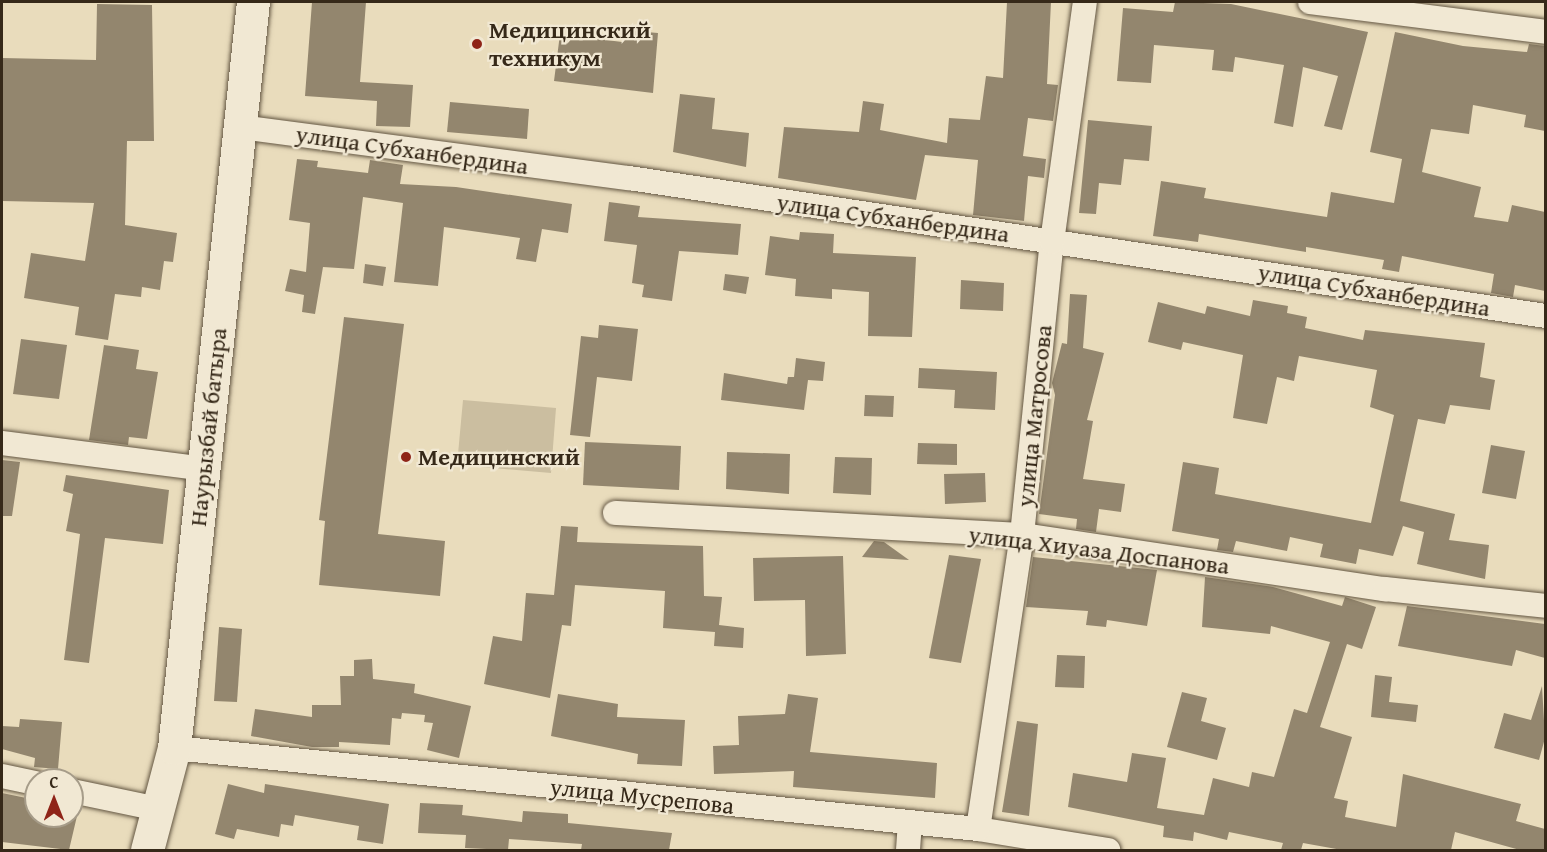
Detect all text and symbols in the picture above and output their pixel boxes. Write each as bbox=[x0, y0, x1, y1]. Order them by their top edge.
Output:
place label: Медицинский техникум bbox=[489, 16, 651, 72]
marker: Медицинский техникум bbox=[470, 37, 484, 51]
street label: улица Субханбердина bbox=[294, 119, 530, 181]
street label: улица Субханбердина bbox=[775, 187, 1011, 249]
street label: улица Субханбердина bbox=[1256, 257, 1492, 323]
street label: улица Матросова bbox=[1010, 323, 1058, 509]
street label: Наурызбай батыра bbox=[183, 326, 233, 528]
place label: Медицинский bbox=[418, 443, 580, 471]
marker: Медицинский bbox=[399, 450, 413, 464]
street label: улица Хиуаза Доспанова bbox=[967, 520, 1231, 580]
north arrow bbox=[24, 768, 84, 828]
text: С bbox=[49, 770, 59, 794]
street label: улица Мусрепова bbox=[549, 772, 735, 820]

